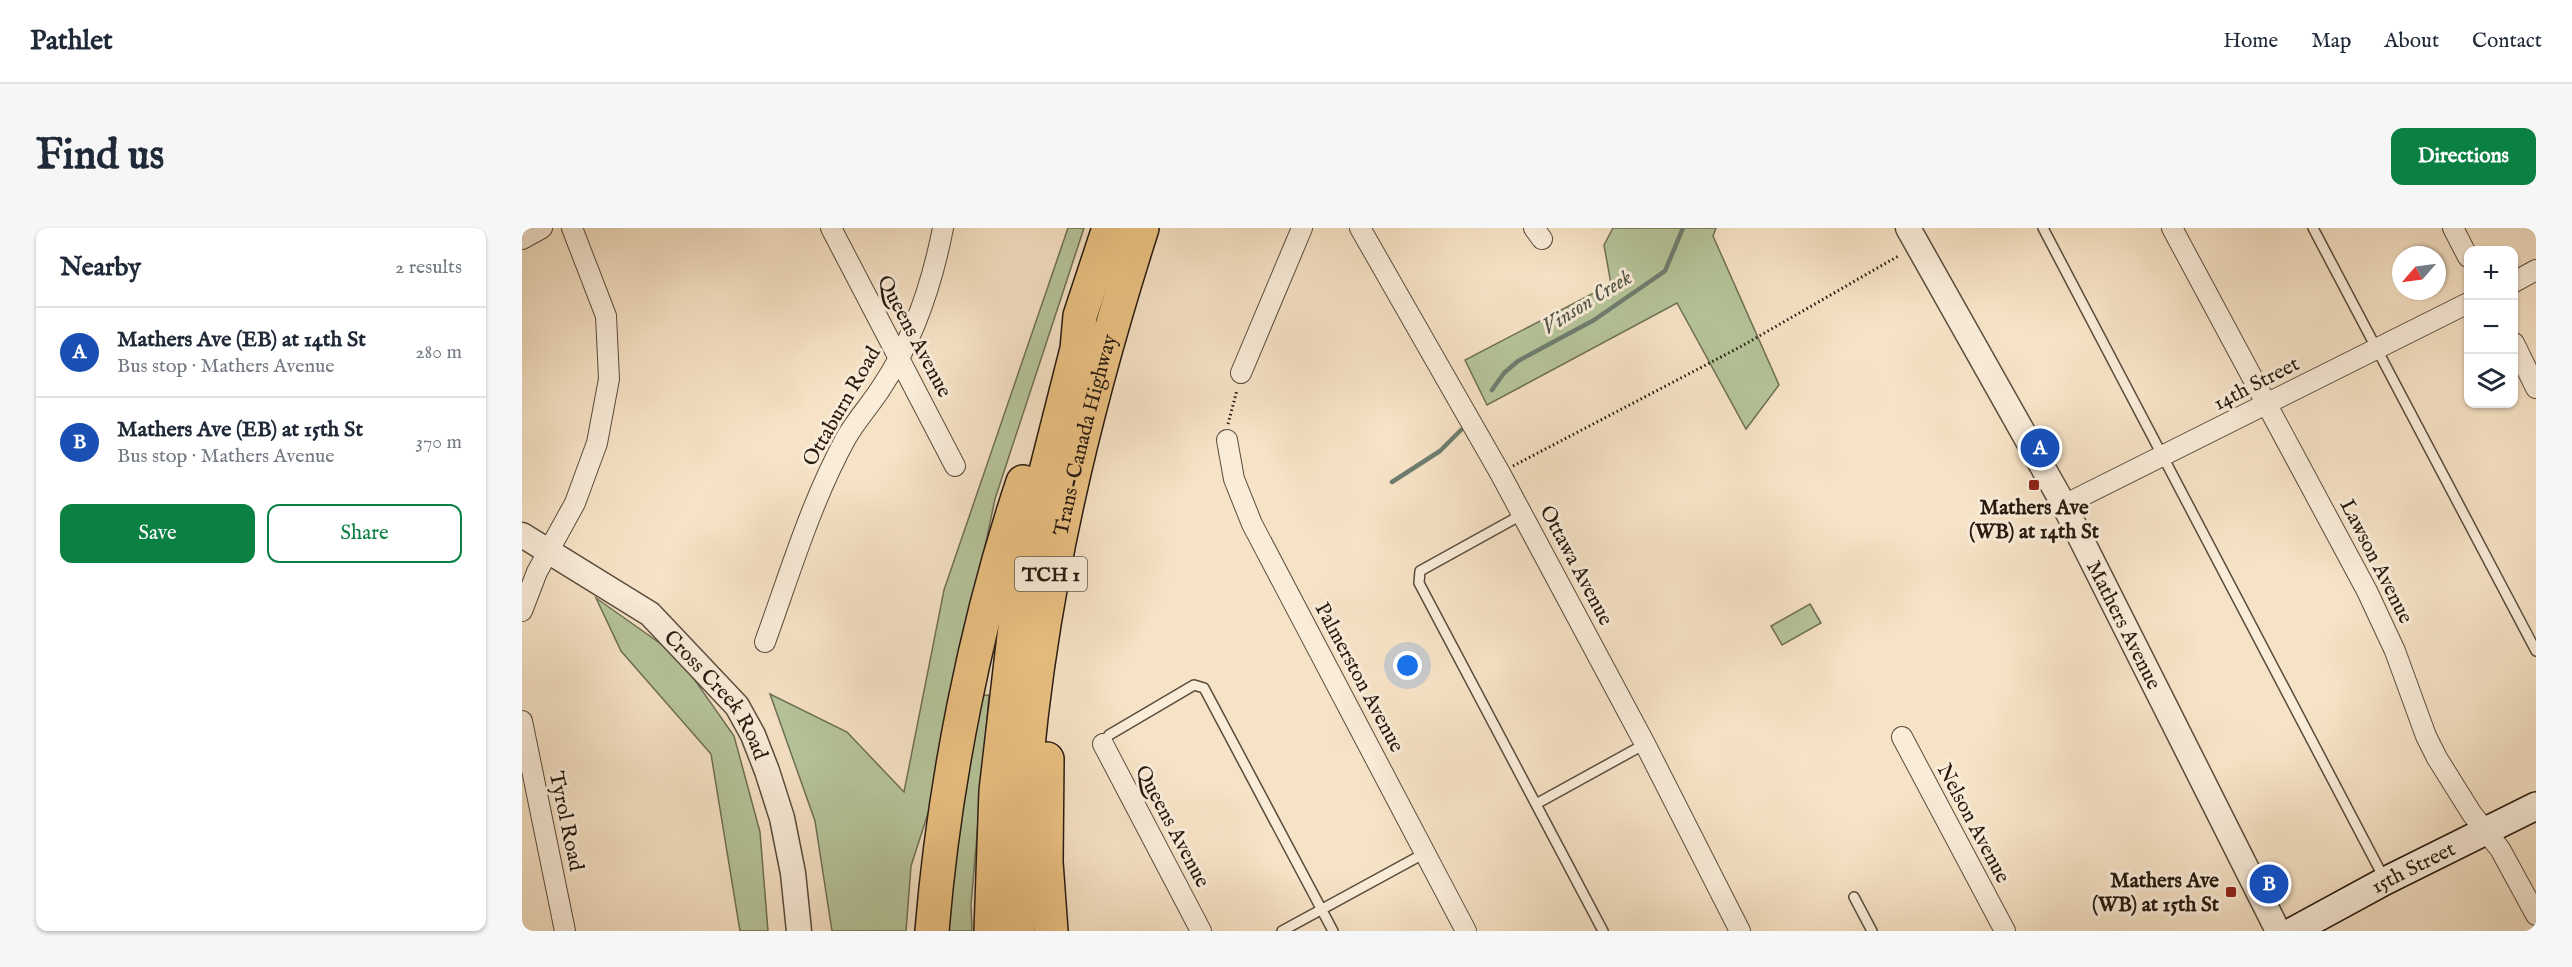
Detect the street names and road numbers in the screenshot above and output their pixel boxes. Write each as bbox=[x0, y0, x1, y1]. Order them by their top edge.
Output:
street label: Queens Avenue bbox=[870, 271, 957, 403]
street label: Trans-Canada Highway bbox=[1049, 331, 1124, 538]
street label: Ottaburn Road bbox=[797, 341, 888, 471]
street label: 14th Street bbox=[2209, 351, 2304, 418]
street label: Lawson Avenue bbox=[2333, 495, 2419, 629]
street label: Ottawa Avenue bbox=[1533, 501, 1619, 631]
road number: TCH 1 bbox=[1015, 557, 1087, 591]
street label: Mathers Avenue bbox=[2079, 557, 2167, 695]
street label: Palmerston Avenue bbox=[1308, 598, 1410, 758]
street label: Cross Creek Road bbox=[657, 625, 774, 765]
street label: Nelson Avenue bbox=[1930, 759, 2016, 888]
street label: Queens Avenue bbox=[1128, 761, 1215, 893]
street label: Tyrol Road bbox=[542, 769, 589, 874]
street label: 15th Street bbox=[2367, 836, 2460, 901]

